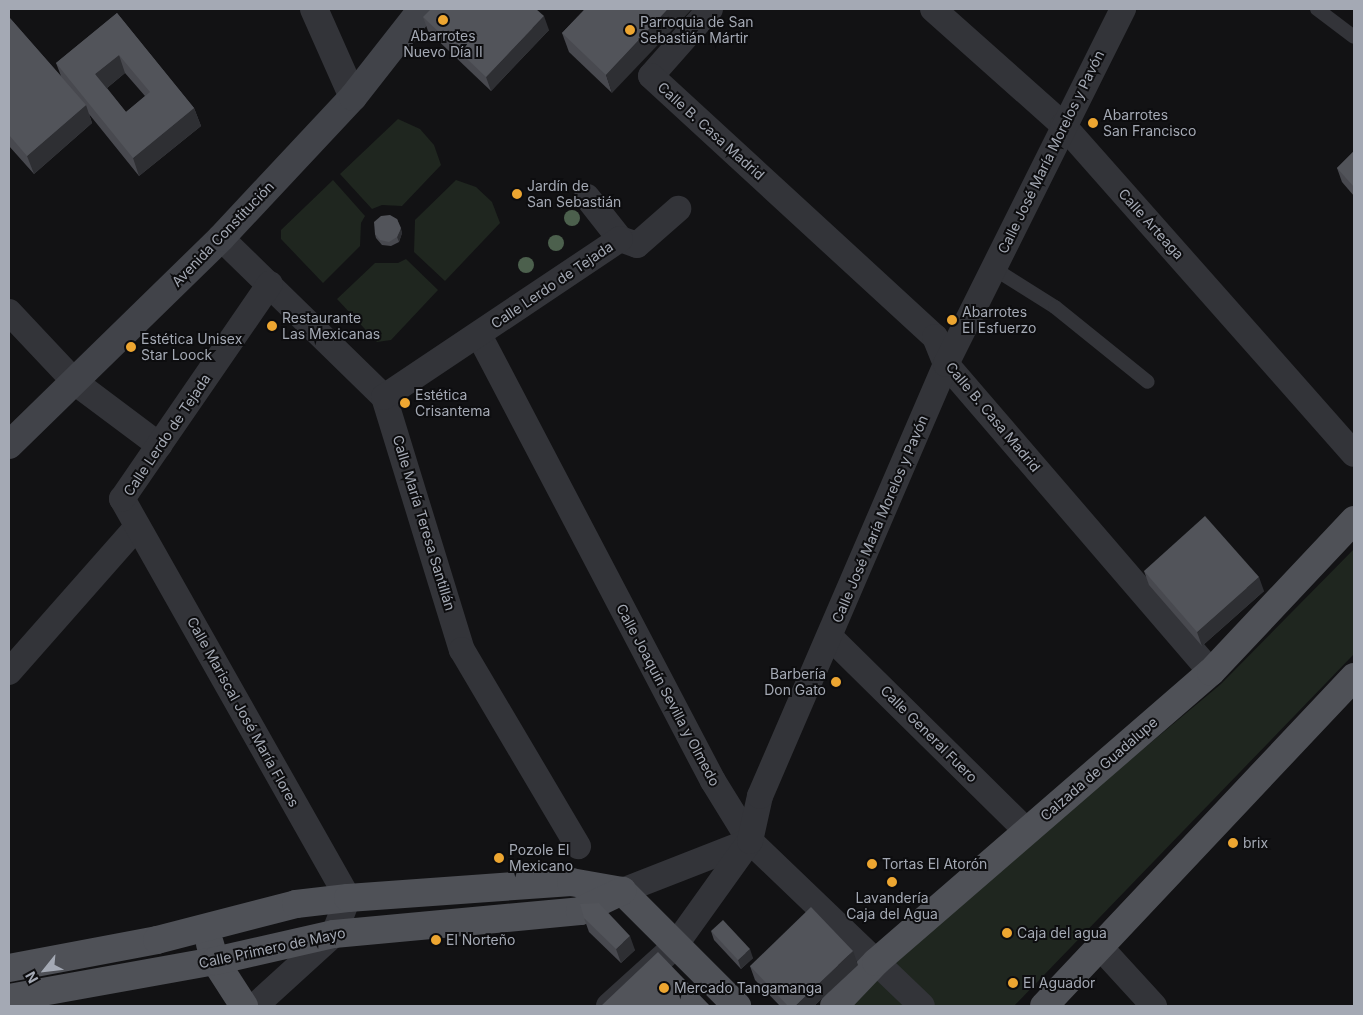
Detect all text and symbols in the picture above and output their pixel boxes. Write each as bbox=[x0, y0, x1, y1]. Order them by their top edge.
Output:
marker: Abarrotes Nuevo Día II bbox=[437, 14, 449, 26]
place label: Parroquia de San Sebastián Mártir bbox=[640, 14, 754, 46]
marker: Parroquia de San Sebastián Mártir bbox=[624, 24, 636, 36]
place label: Abarrotes Nuevo Día II bbox=[403, 28, 483, 60]
street label: Calle José María Morelos y Pavón bbox=[994, 48, 1108, 256]
street label: Calle B. Casa Madrid bbox=[654, 79, 768, 183]
place label: Abarrotes San Francisco bbox=[1103, 107, 1196, 140]
marker: Abarrotes San Francisco bbox=[1087, 117, 1099, 129]
street label: Avenida Constitución bbox=[168, 178, 278, 290]
place label: Jardín de San Sebastián bbox=[527, 178, 621, 210]
street label: Calle Arteaga bbox=[1115, 185, 1187, 263]
marker: Jardín de San Sebastián bbox=[511, 188, 523, 200]
street label: Calle Lerdo de Tejada bbox=[488, 238, 616, 332]
place label: Abarrotes El Esfuerzo bbox=[962, 304, 1036, 336]
place label: Restaurante Las Mexicanas bbox=[282, 310, 380, 342]
marker: Abarrotes El Esfuerzo bbox=[946, 314, 958, 326]
marker: Restaurante Las Mexicanas bbox=[266, 320, 278, 332]
place label: Estética Unisex Star Loock bbox=[141, 331, 242, 364]
marker: Estética Unisex Star Loock bbox=[125, 341, 137, 353]
street label: Calle B. Casa Madrid bbox=[942, 359, 1044, 475]
street label: Calle Lerdo de Tejada bbox=[120, 371, 214, 499]
place label: Estética Crisantema bbox=[415, 387, 490, 420]
marker: Estética Crisantema bbox=[399, 397, 411, 409]
street label: Calle José María Morelos y Pavón bbox=[828, 413, 932, 625]
street label: Calle María Teresa Santillán bbox=[389, 433, 459, 613]
street label: Calle Joaquín Sevilla y Olmedo bbox=[613, 601, 723, 789]
street label: Calle Mariscal José María Flores bbox=[184, 614, 302, 810]
place label: Barbería Don Gato bbox=[764, 666, 826, 699]
marker: Barbería Don Gato bbox=[830, 676, 842, 688]
street label: Calle General Fuero bbox=[877, 682, 981, 786]
street label: Calzada de Guadalupe bbox=[1037, 714, 1161, 824]
place label: brix bbox=[1243, 835, 1268, 851]
marker: brix bbox=[1227, 837, 1239, 849]
place label: Pozole El Mexicano bbox=[509, 842, 573, 874]
marker: Pozole El Mexicano bbox=[493, 852, 505, 864]
place label: Tortas El Atorón bbox=[882, 856, 987, 872]
marker: Tortas El Atorón bbox=[866, 858, 878, 870]
marker: Lavandería Caja del Agua bbox=[886, 876, 898, 888]
place label: Lavandería Caja del Agua bbox=[846, 890, 938, 922]
street label: Calle Primero de Mayo bbox=[197, 924, 347, 972]
place label: Caja del agua bbox=[1017, 925, 1107, 941]
marker: Caja del agua bbox=[1001, 927, 1013, 939]
place label: El Norteño bbox=[446, 932, 515, 948]
marker: El Norteño bbox=[430, 934, 442, 946]
north arrow bbox=[20, 945, 70, 995]
text: N bbox=[21, 969, 41, 986]
place label: El Aguador bbox=[1023, 975, 1095, 991]
marker: El Aguador bbox=[1007, 977, 1019, 989]
place label: Mercado Tangamanga bbox=[674, 980, 822, 996]
marker: Mercado Tangamanga bbox=[658, 982, 670, 994]

